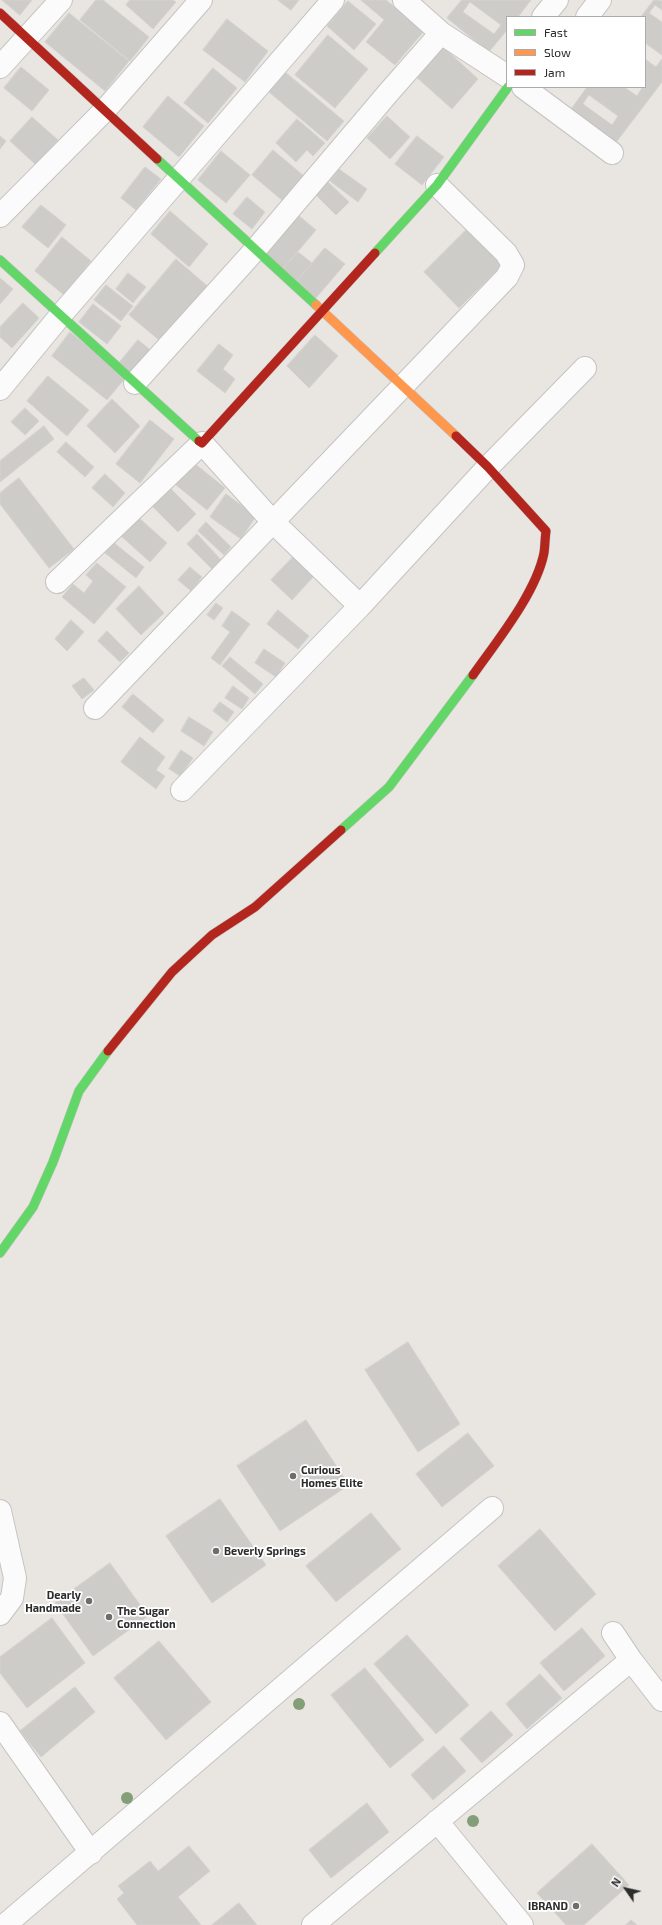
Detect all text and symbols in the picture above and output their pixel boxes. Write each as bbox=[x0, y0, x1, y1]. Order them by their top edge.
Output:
legend bbox=[506, 16, 646, 88]
text: Fast bbox=[544, 25, 567, 39]
text: Slow bbox=[544, 45, 571, 59]
text: Jam bbox=[544, 65, 565, 79]
place label: Curious Homes Elite bbox=[301, 1463, 363, 1489]
marker: Curious Homes Elite bbox=[288, 1471, 298, 1481]
place label: Beverly Springs bbox=[224, 1544, 306, 1558]
marker: Beverly Springs bbox=[211, 1546, 221, 1556]
place label: Dearly Handmade bbox=[25, 1588, 81, 1614]
marker: Dearly Handmade bbox=[84, 1596, 94, 1606]
place label: The Sugar Connection bbox=[117, 1604, 176, 1630]
marker: The Sugar Connection bbox=[104, 1612, 114, 1622]
north arrow bbox=[606, 1869, 646, 1909]
text: N bbox=[608, 1875, 623, 1889]
place label: IBRAND bbox=[528, 1899, 568, 1913]
marker: IBRAND bbox=[571, 1901, 581, 1911]

